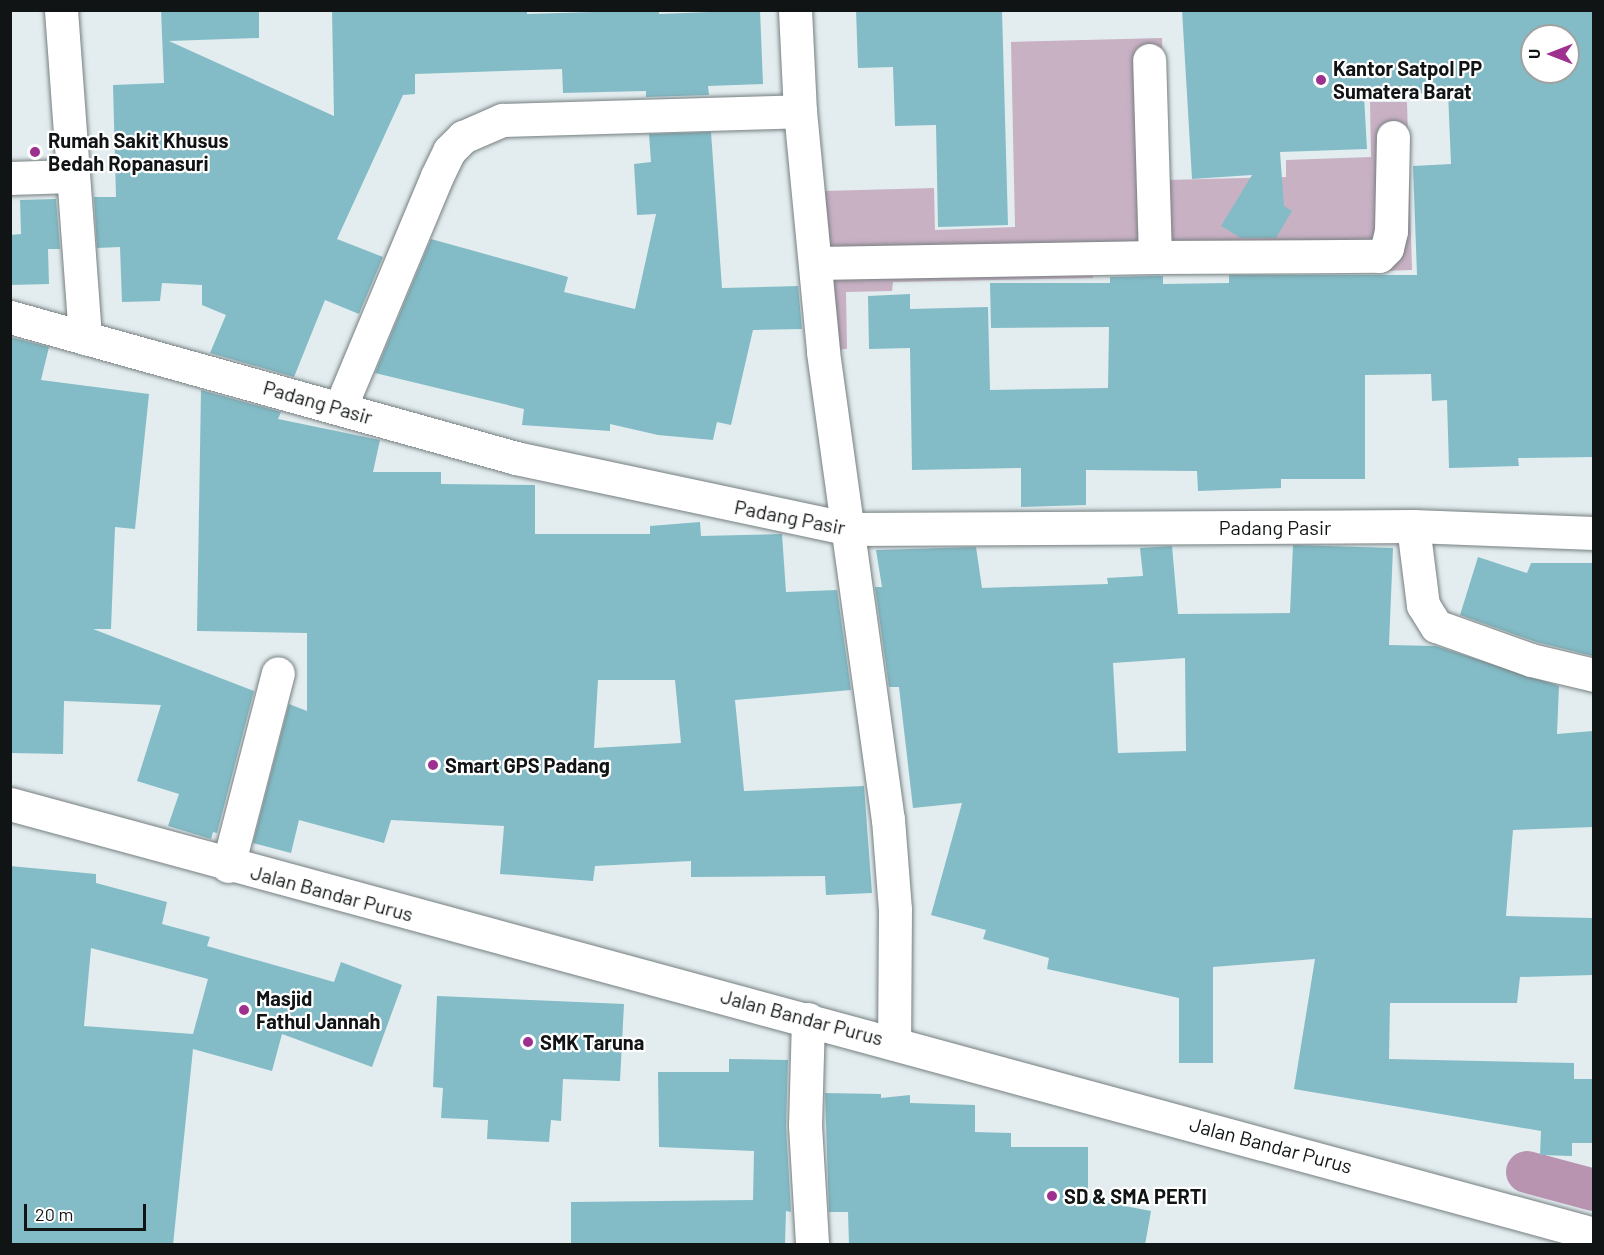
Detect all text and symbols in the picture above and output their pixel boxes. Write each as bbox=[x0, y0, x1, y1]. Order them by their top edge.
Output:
north arrow bbox=[1520, 24, 1580, 84]
text: U bbox=[1524, 49, 1543, 59]
place label: Kantor Satpol PP Sumatera Barat bbox=[1333, 56, 1482, 103]
marker: Kantor Satpol PP Sumatera Barat bbox=[1314, 73, 1328, 87]
place label: Rumah Sakit Khusus Bedah Ropanasuri bbox=[48, 128, 228, 175]
marker: Rumah Sakit Khusus Bedah Ropanasuri bbox=[26, 143, 44, 161]
street label: Padang Pasir bbox=[261, 375, 375, 429]
street label: Padang Pasir bbox=[732, 494, 848, 540]
street label: Padang Pasir bbox=[1219, 515, 1331, 539]
place label: Smart GPS Padang bbox=[445, 753, 610, 777]
marker: Smart GPS Padang bbox=[426, 758, 440, 772]
street label: Jalan Bandar Purus bbox=[248, 860, 416, 926]
street label: Jalan Bandar Purus bbox=[718, 984, 886, 1050]
place label: Masjid Fathul Jannah bbox=[256, 987, 380, 1034]
marker: Masjid Fathul Jannah bbox=[237, 1003, 251, 1017]
place label: SMK Taruna bbox=[540, 1030, 644, 1054]
marker: SMK Taruna bbox=[521, 1035, 535, 1049]
street label: Jalan Bandar Purus bbox=[1187, 1112, 1355, 1178]
place label: SD & SMA PERTI bbox=[1064, 1184, 1207, 1208]
marker: SD & SMA PERTI bbox=[1045, 1189, 1059, 1203]
scale bar bbox=[27, 1192, 148, 1230]
text: 20 m bbox=[35, 1203, 73, 1225]

